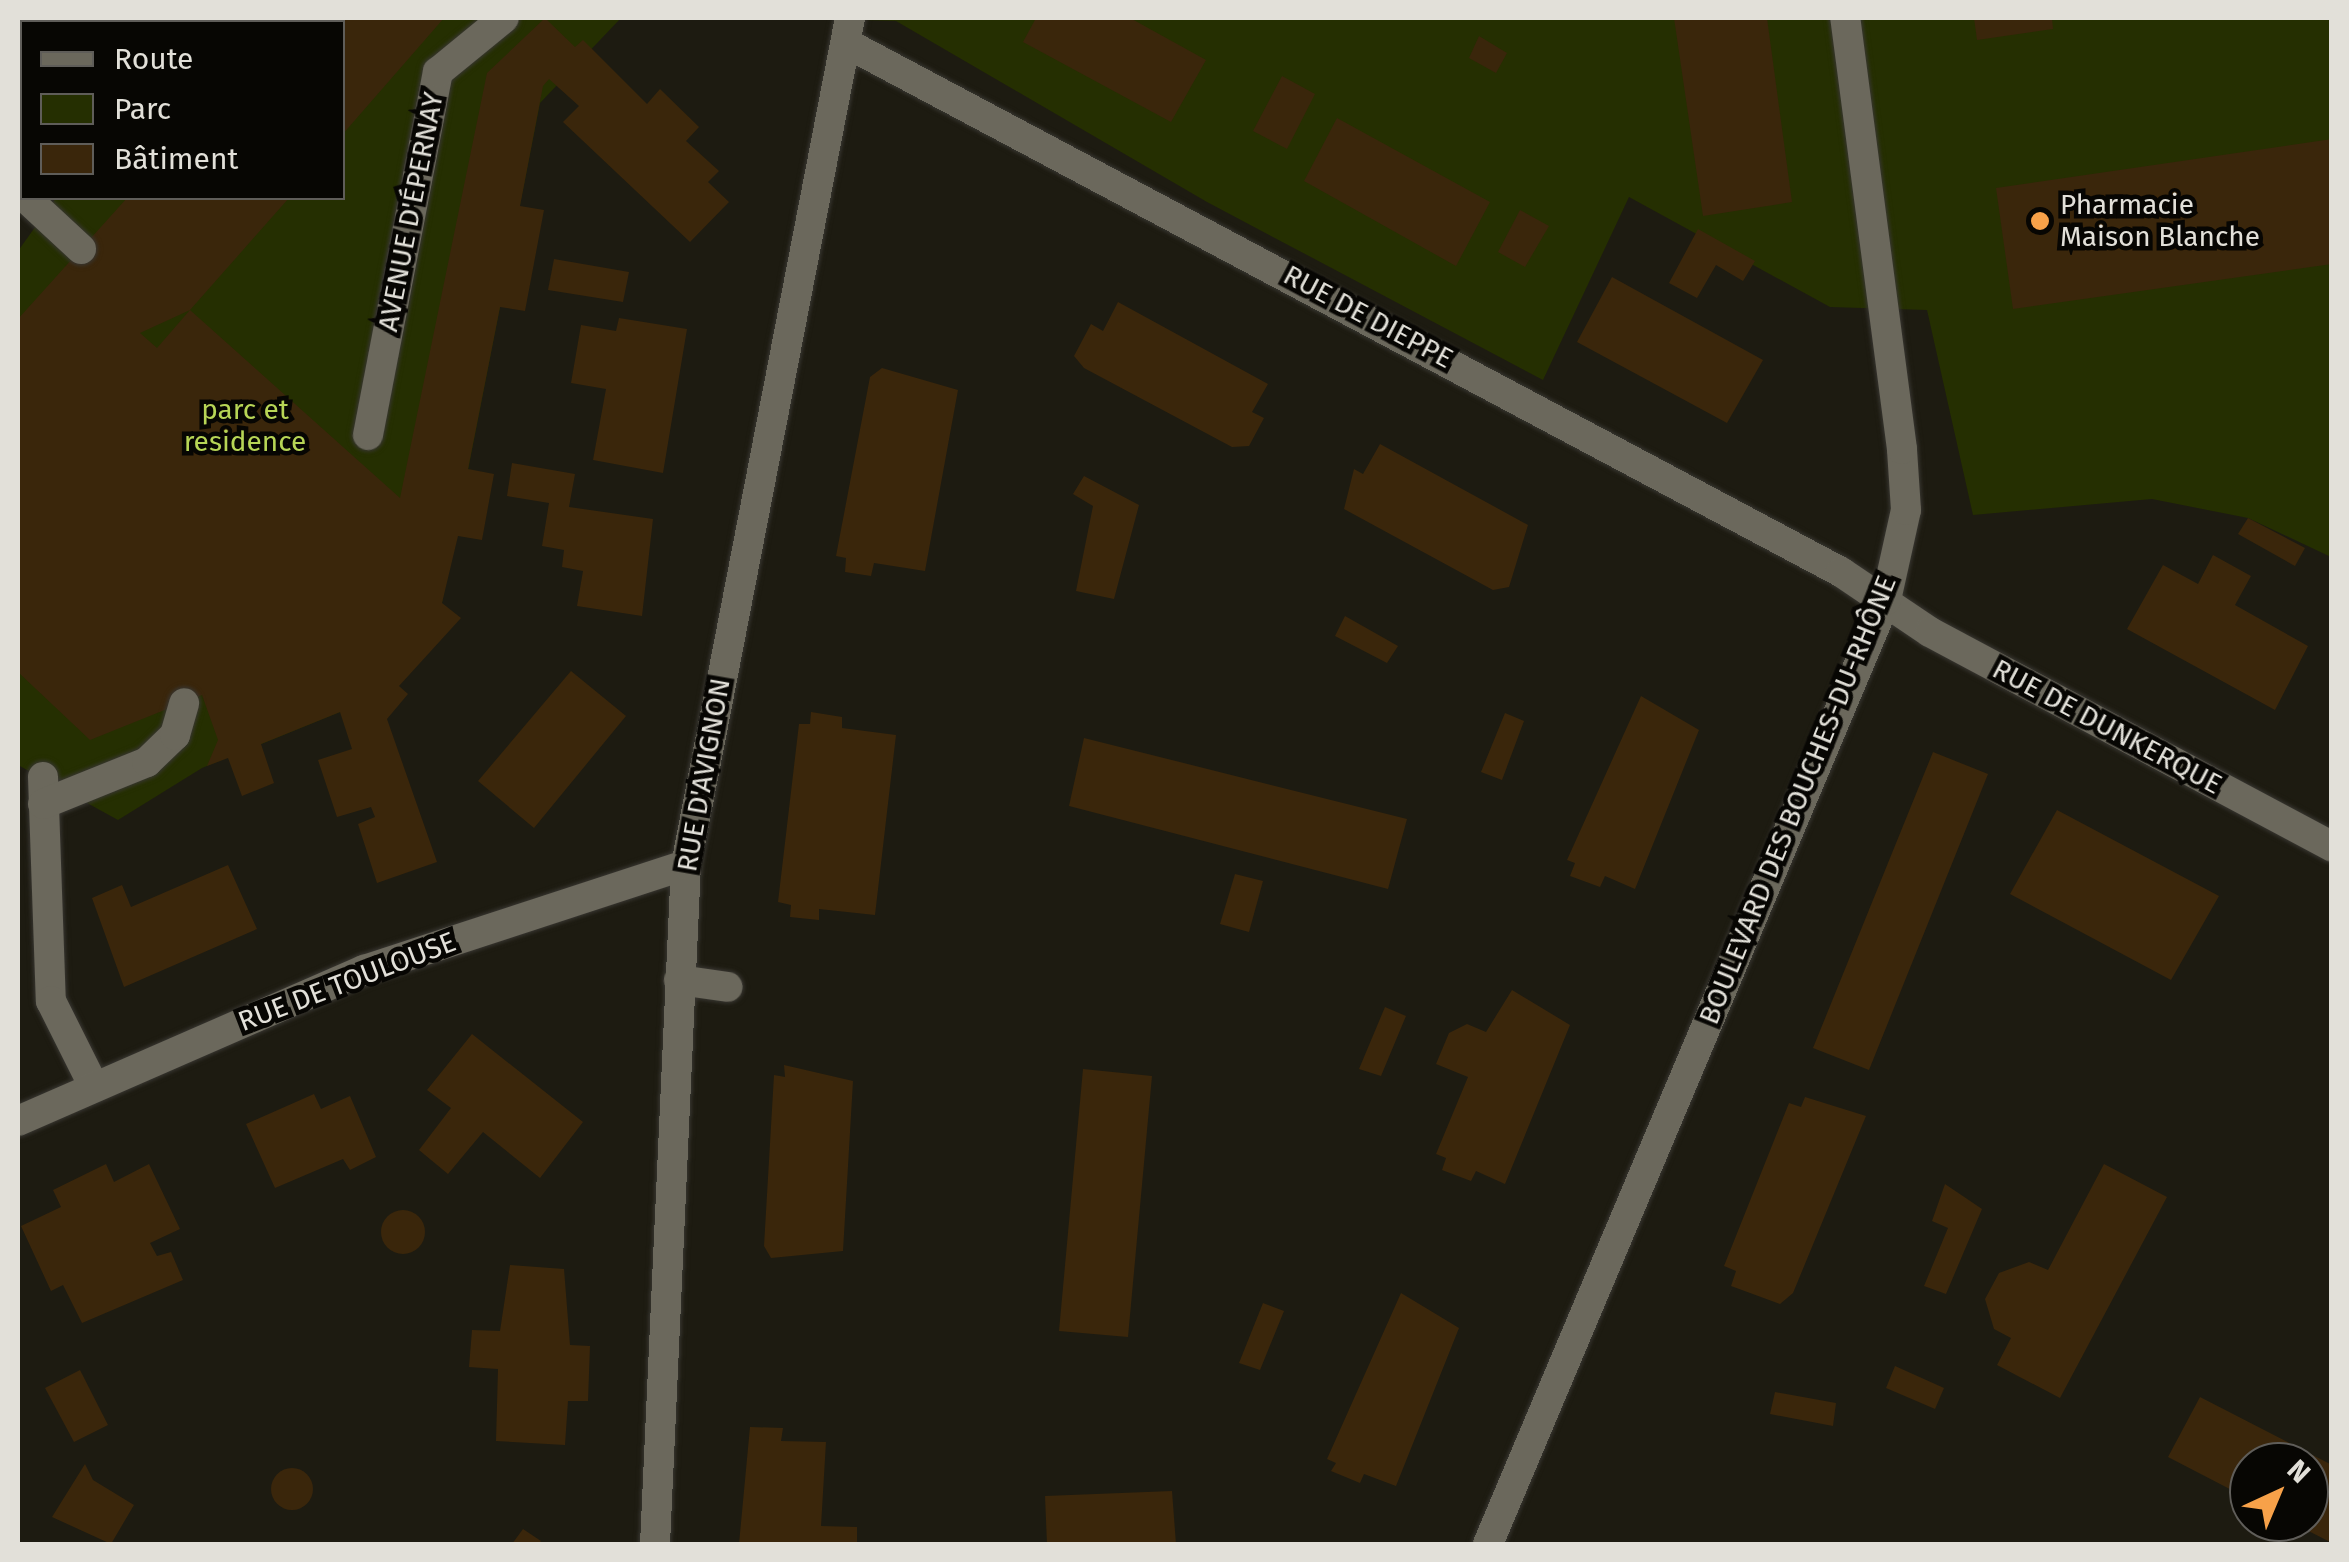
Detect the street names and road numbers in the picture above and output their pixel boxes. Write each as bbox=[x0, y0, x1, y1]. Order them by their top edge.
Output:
street label: AVENUE D'ÉPERNAY bbox=[371, 90, 451, 334]
street label: RUE DE DIEPPE bbox=[1278, 258, 1458, 376]
street label: BOULEVARD DES BOUCHES-DU-RHÔNE bbox=[1692, 571, 1904, 1029]
street label: RUE DE DUNKERQUE bbox=[1987, 652, 2227, 802]
street label: RUE D'AVIGNON bbox=[670, 676, 738, 874]
street label: RUE DE TOULOUSE bbox=[234, 925, 460, 1039]

